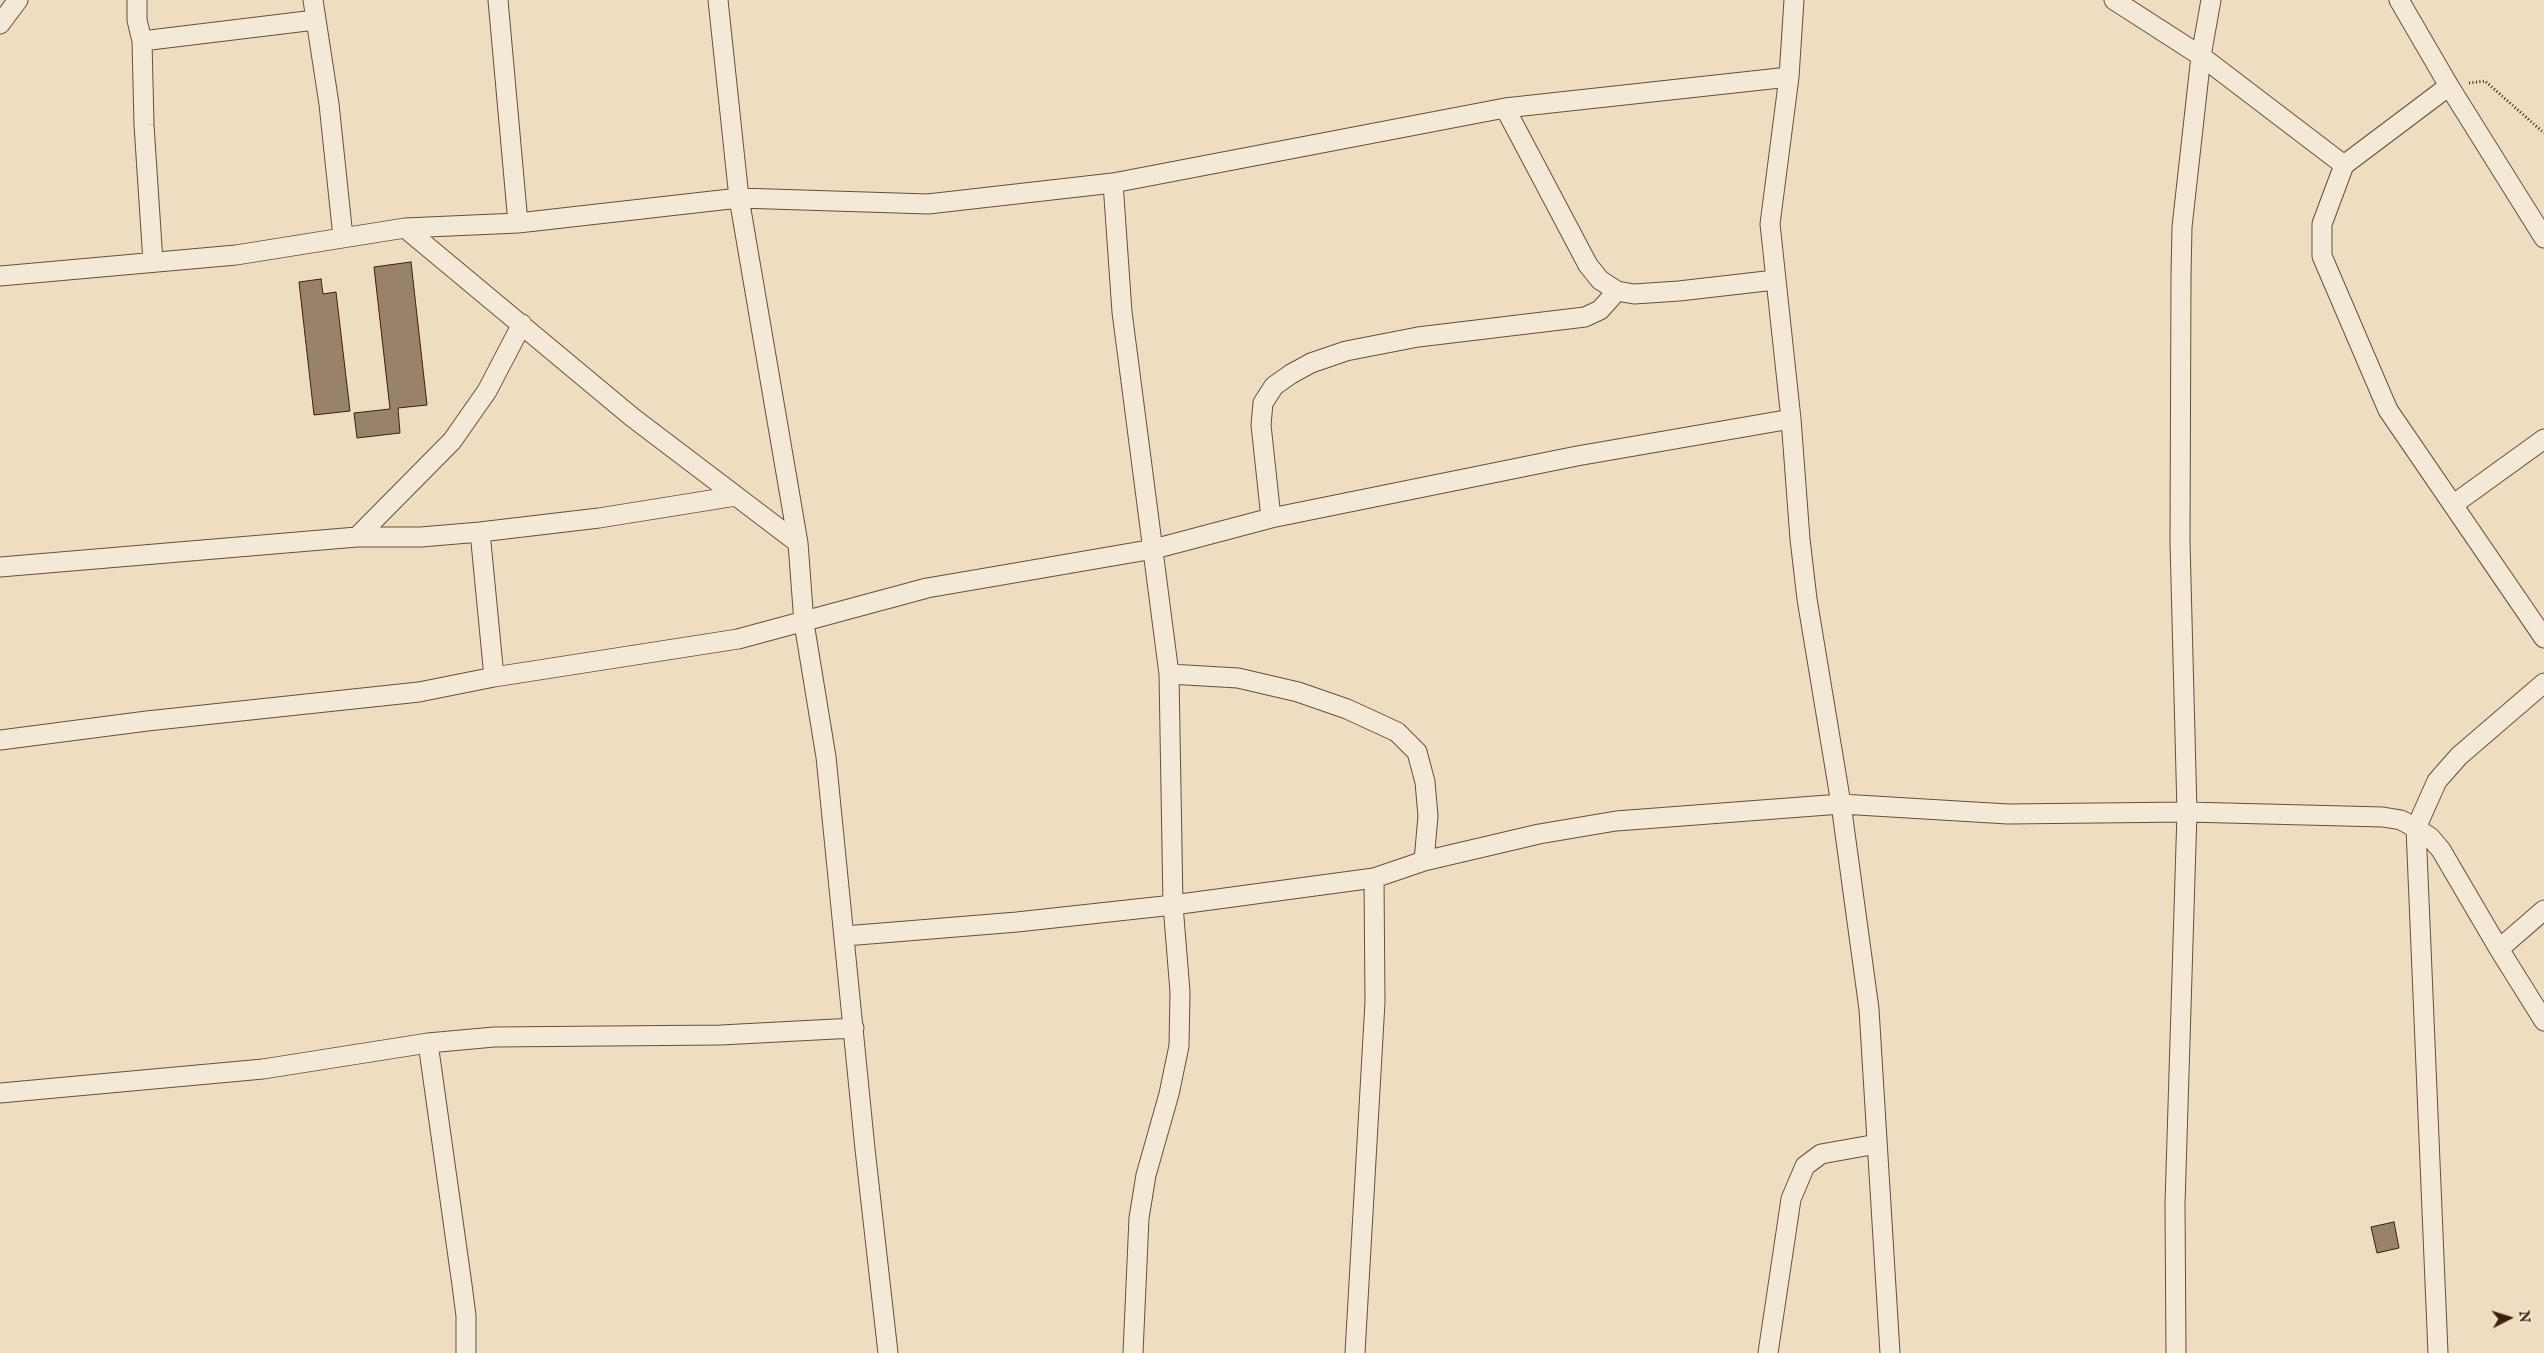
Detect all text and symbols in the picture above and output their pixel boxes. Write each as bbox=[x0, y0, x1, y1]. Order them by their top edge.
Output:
north arrow bbox=[2484, 1293, 2534, 1343]
text: N bbox=[2514, 1310, 2533, 1324]

